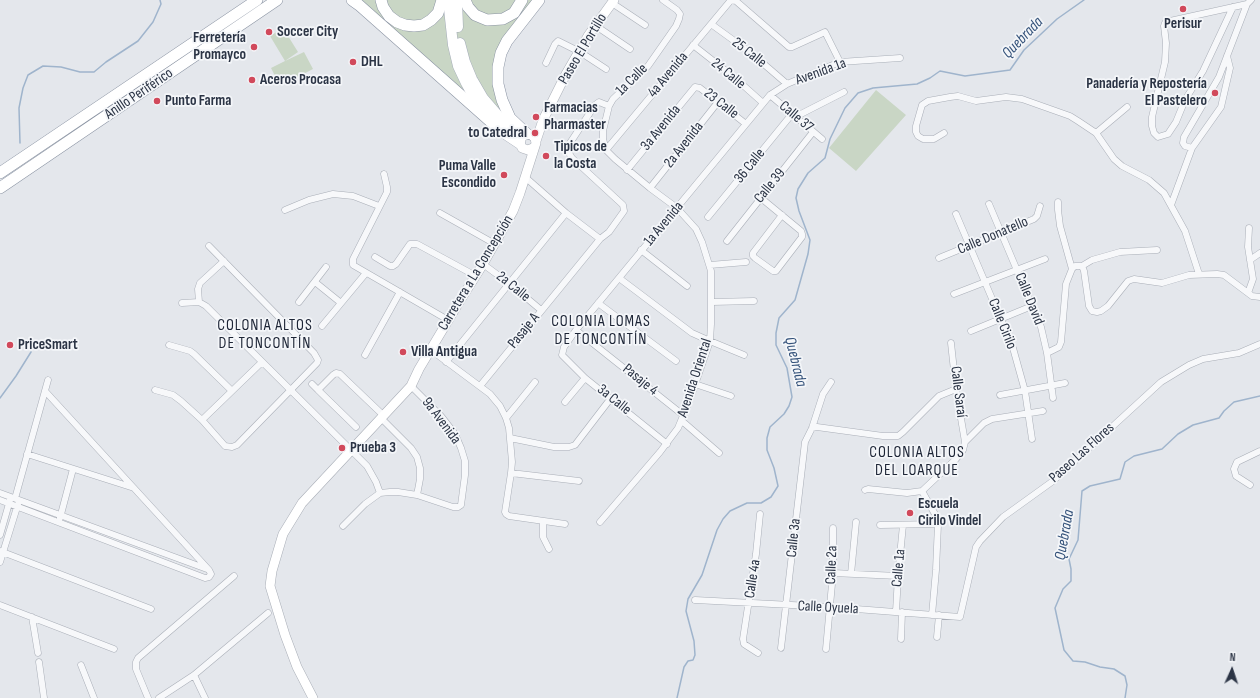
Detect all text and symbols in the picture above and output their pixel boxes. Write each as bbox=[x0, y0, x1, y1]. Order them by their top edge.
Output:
marker: Perisur bbox=[1178, 4, 1188, 14]
street label: Paseo El Portillo bbox=[555, 10, 611, 88]
water label: Quebrada bbox=[998, 13, 1048, 63]
place label: Perisur bbox=[1164, 15, 1202, 33]
place label: Soccer City bbox=[277, 23, 338, 41]
marker: Soccer City bbox=[264, 27, 274, 37]
place label: Ferretería Promayco bbox=[193, 29, 246, 64]
street label: 25 Calle bbox=[728, 34, 770, 72]
marker: Ferretería Promayco bbox=[249, 42, 259, 52]
street label: 4a Avenida bbox=[644, 49, 692, 101]
place label: DHL bbox=[361, 53, 383, 71]
street label: 24 Calle bbox=[707, 55, 749, 93]
street label: Avenida 1a bbox=[793, 55, 849, 89]
marker: DHL bbox=[348, 57, 358, 67]
street label: 1a Calle bbox=[612, 60, 652, 100]
street label: Anillo Periférico bbox=[101, 64, 177, 124]
place label: Aceros Procasa bbox=[260, 71, 341, 89]
marker: Aceros Procasa bbox=[247, 75, 257, 85]
place label: Panadería y Repostería El Pastelero bbox=[1086, 75, 1207, 110]
street label: 23 Calle bbox=[700, 85, 742, 123]
marker: Panadería y Repostería El Pastelero bbox=[1210, 88, 1220, 98]
place label: Punto Farma bbox=[165, 92, 231, 110]
marker: Punto Farma bbox=[152, 96, 162, 106]
street label: Calle 37 bbox=[775, 98, 817, 136]
place label: Farmacias Pharmaster bbox=[544, 99, 606, 134]
street label: 3a Avenida bbox=[637, 101, 685, 155]
marker: Farmacias Pharmaster bbox=[531, 112, 541, 122]
street label: 2a Avenida bbox=[660, 118, 708, 172]
place label: to Catedral bbox=[468, 124, 527, 142]
marker: to Catedral bbox=[530, 128, 540, 138]
place label: Tipicos de la Costa bbox=[554, 138, 607, 173]
street label: 36 Calle bbox=[731, 145, 769, 187]
marker: Tipicos de la Costa bbox=[541, 151, 551, 161]
place label: Puma Valle Escondido bbox=[439, 157, 496, 192]
street label: Calle 39 bbox=[751, 165, 789, 207]
marker: Puma Valle Escondido bbox=[499, 170, 509, 180]
street label: 1a Avenida bbox=[640, 198, 688, 250]
street label: Carretera a La Concepción bbox=[435, 212, 517, 334]
street label: Calle Donatello bbox=[955, 213, 1031, 259]
street label: 2a Calle bbox=[492, 268, 534, 306]
street label: Calle David bbox=[1010, 270, 1048, 328]
street label: Calle Cirilo bbox=[984, 296, 1020, 352]
street label: Pasaje A bbox=[504, 310, 544, 352]
district label: COLONIA LOMAS DE TONCONTÍN bbox=[551, 312, 651, 350]
district label: COLONIA ALTOS DE TONCONTÍN bbox=[217, 316, 313, 354]
water label: Quebrada bbox=[780, 335, 810, 389]
place label: PriceSmart bbox=[18, 336, 78, 354]
street label: Avenida Oriental bbox=[674, 336, 716, 420]
marker: PriceSmart bbox=[5, 340, 15, 350]
place label: Villa Antigua bbox=[411, 343, 477, 361]
marker: Villa Antigua bbox=[398, 347, 408, 357]
street label: Pasaje 4 bbox=[619, 360, 661, 400]
street label: Calle Saraí bbox=[946, 365, 970, 419]
street label: 3a Calle bbox=[593, 381, 635, 419]
street label: 9a Avenida bbox=[418, 394, 464, 448]
street label: Paseo Las Flores bbox=[1046, 419, 1118, 487]
place label: Prueba 3 bbox=[350, 439, 396, 457]
marker: Prueba 3 bbox=[337, 443, 347, 453]
district label: COLONIA ALTOS DEL LOARQUE bbox=[869, 443, 965, 481]
place label: Escuela Cirilo Vindel bbox=[918, 495, 981, 530]
marker: Escuela Cirilo Vindel bbox=[905, 508, 915, 518]
water label: Quebrada bbox=[1051, 508, 1079, 562]
street label: Calle 3a bbox=[783, 518, 805, 558]
street label: Calle 2a bbox=[822, 545, 842, 585]
street label: Calle 1a bbox=[888, 548, 910, 588]
street label: Calle 4a bbox=[741, 558, 765, 600]
street label: Calle Oyuela bbox=[797, 597, 859, 619]
north arrow bbox=[1212, 650, 1252, 690]
text: N bbox=[1229, 651, 1236, 664]

